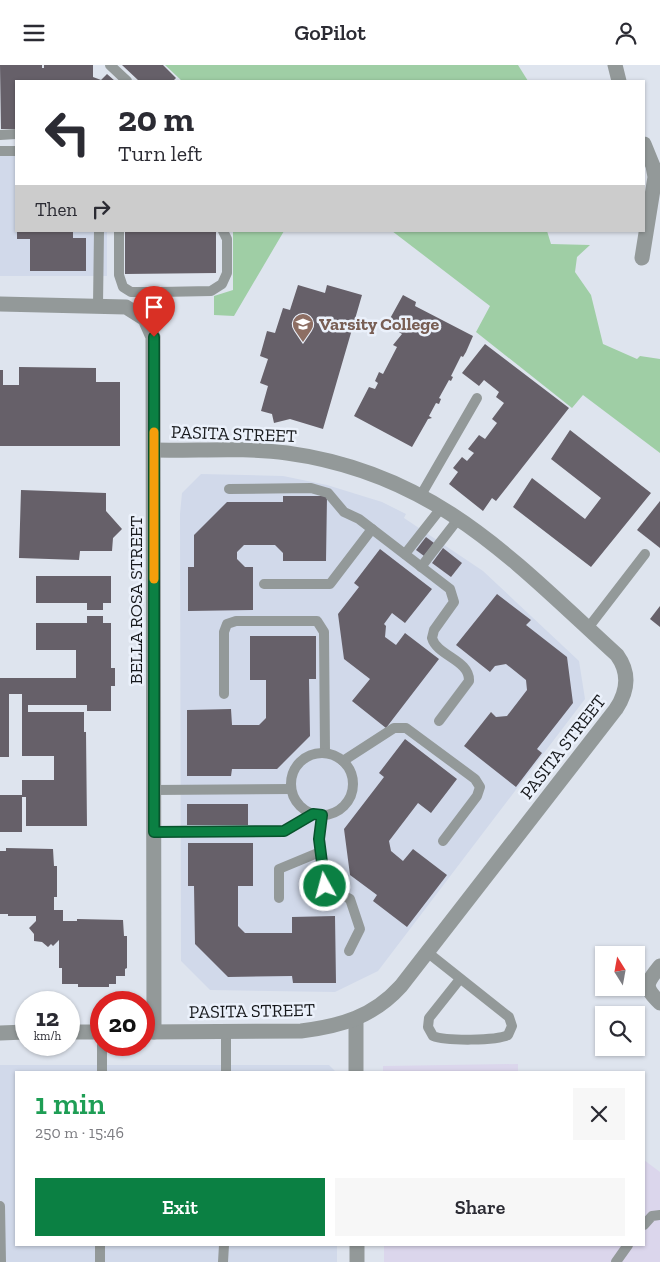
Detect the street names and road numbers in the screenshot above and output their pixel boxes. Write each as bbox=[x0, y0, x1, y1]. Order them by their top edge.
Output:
street label: PASITA STREET bbox=[171, 421, 297, 447]
street label: BELLA ROSA STREET bbox=[125, 516, 147, 684]
street label: PASITA STREET bbox=[516, 691, 610, 803]
street label: PASITA STREET bbox=[189, 999, 315, 1023]

